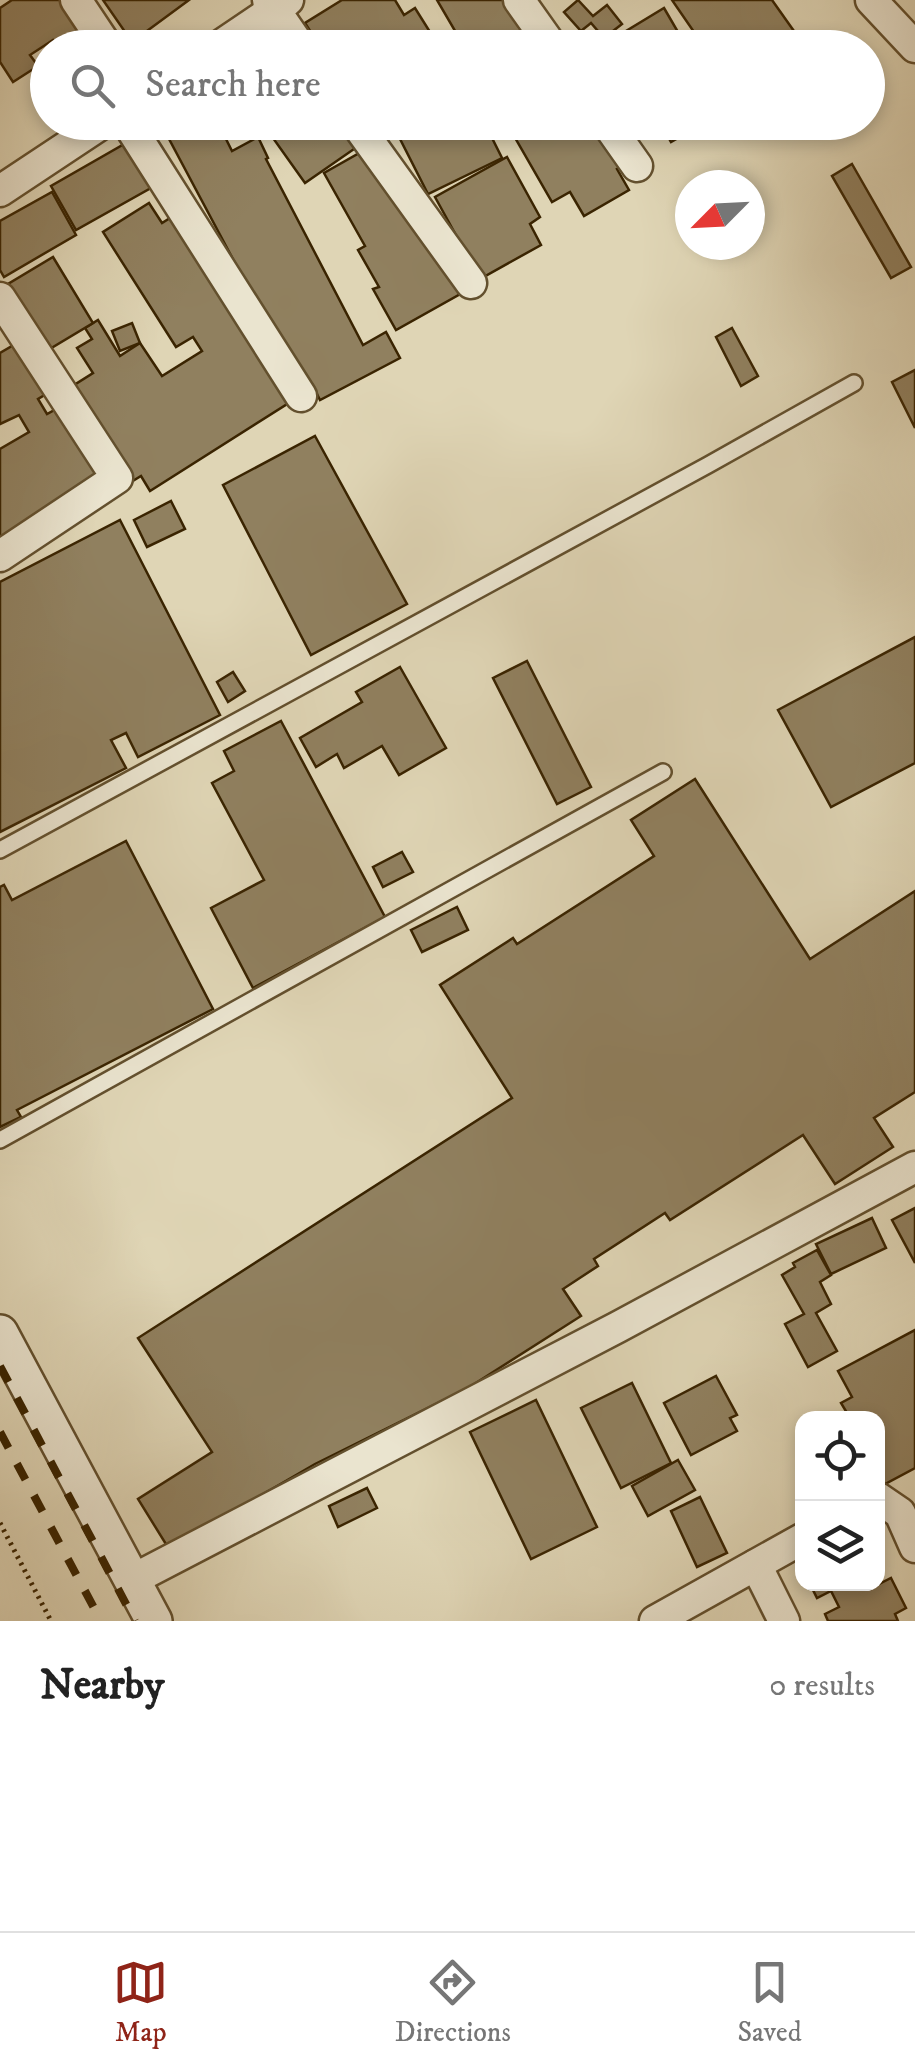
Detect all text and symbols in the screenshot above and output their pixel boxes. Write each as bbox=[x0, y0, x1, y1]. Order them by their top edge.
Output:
search box bbox=[30, 30, 885, 140]
icon: search bbox=[65, 58, 120, 113]
text: Search here bbox=[145, 61, 321, 109]
north arrow bbox=[675, 170, 765, 260]
map controls bbox=[795, 1411, 885, 1591]
button: locate bbox=[795, 1411, 885, 1501]
button: layers bbox=[795, 1501, 885, 1591]
text: Nearby bbox=[40, 1660, 164, 1712]
text: 0 results bbox=[769, 1666, 875, 1706]
tab: Map bbox=[113, 1955, 168, 2050]
tab: Directions bbox=[395, 1955, 511, 2050]
tab: Saved bbox=[737, 1955, 802, 2050]

